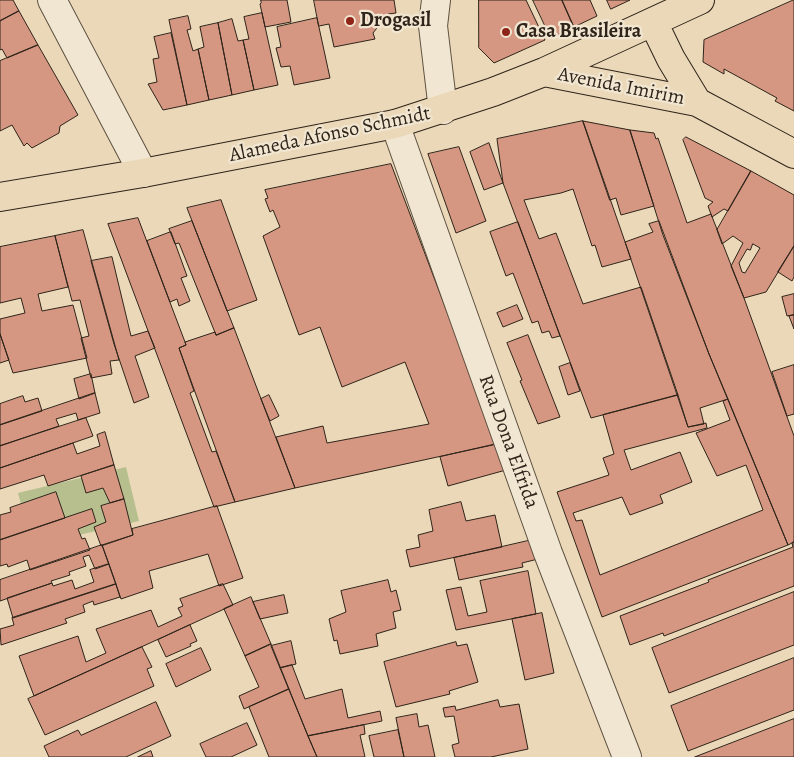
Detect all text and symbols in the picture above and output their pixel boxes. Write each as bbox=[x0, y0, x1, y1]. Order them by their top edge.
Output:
place label: Drogasil bbox=[360, 9, 431, 33]
marker: Drogasil bbox=[344, 15, 356, 27]
place label: Casa Brasileira bbox=[516, 20, 641, 44]
marker: Casa Brasileira bbox=[500, 26, 512, 38]
street label: Avenida Imirim bbox=[556, 63, 686, 111]
street label: Alameda Afonso Schmidt bbox=[227, 102, 433, 168]
street label: Rua Dona Elfrida bbox=[473, 372, 543, 512]

